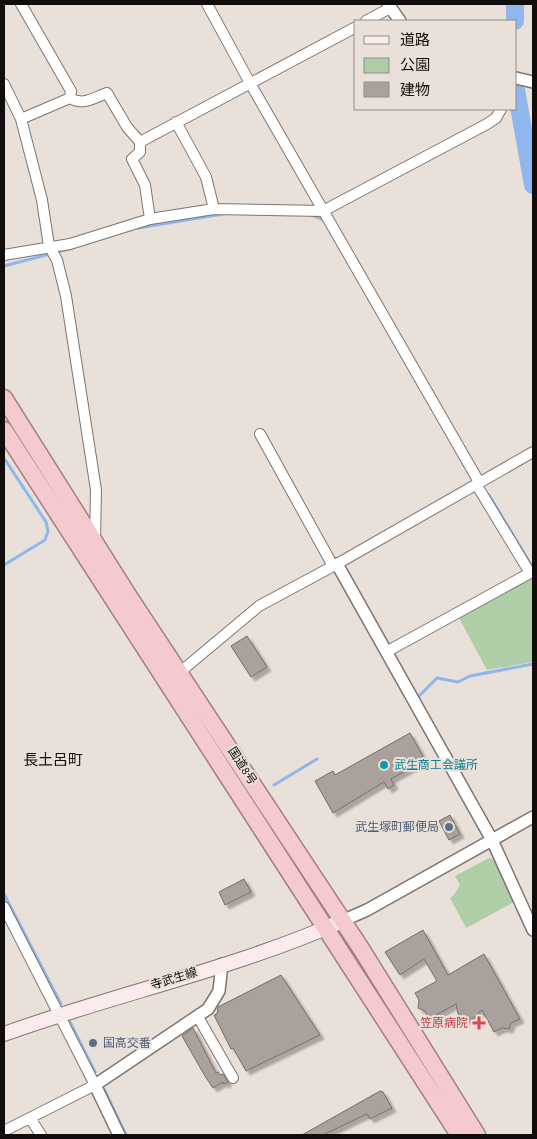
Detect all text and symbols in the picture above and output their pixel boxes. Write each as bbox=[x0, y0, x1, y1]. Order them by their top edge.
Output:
legend bbox=[354, 20, 517, 110]
text: 道路 bbox=[400, 30, 430, 51]
text: 公園 bbox=[400, 55, 430, 76]
text: 建物 bbox=[400, 80, 430, 101]
street label: 国道8号 bbox=[223, 744, 261, 788]
district label: 長土呂町 bbox=[23, 750, 83, 771]
place label: 武生商工会議所 bbox=[394, 757, 478, 774]
marker: 武生商工会議所 bbox=[378, 759, 390, 771]
place label: 武生塚町郵便局 bbox=[355, 819, 439, 836]
marker: 武生塚町郵便局 bbox=[443, 821, 455, 833]
street label: 寺武生線 bbox=[149, 964, 199, 994]
place label: 笠原病院 bbox=[420, 1015, 468, 1032]
marker: 笠原病院 bbox=[472, 1016, 486, 1030]
place label: 国高交番 bbox=[103, 1035, 151, 1052]
marker: 国高交番 bbox=[87, 1037, 99, 1049]

